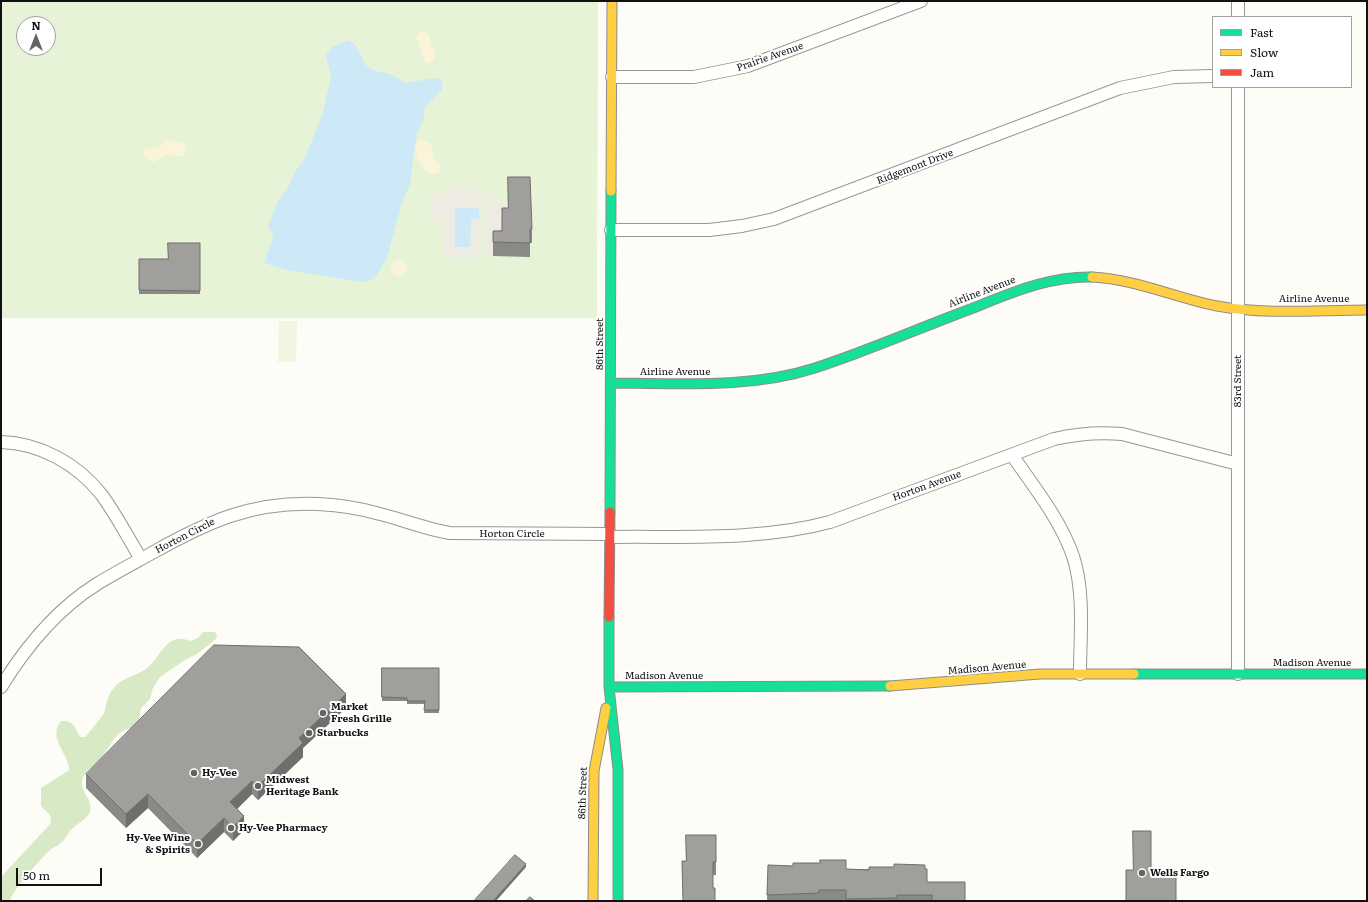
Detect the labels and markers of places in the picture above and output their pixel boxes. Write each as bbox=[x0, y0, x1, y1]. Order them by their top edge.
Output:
place label: Market Fresh Grille bbox=[331, 701, 392, 724]
marker: Market Fresh Grille bbox=[318, 708, 328, 718]
place label: Starbucks bbox=[317, 727, 369, 739]
marker: Starbucks bbox=[304, 728, 314, 738]
place label: Hy-Vee bbox=[202, 767, 237, 779]
marker: Hy-Vee bbox=[189, 768, 199, 778]
place label: Midwest Heritage Bank bbox=[266, 774, 339, 798]
marker: Midwest Heritage Bank bbox=[253, 781, 263, 791]
place label: Hy-Vee Pharmacy bbox=[239, 822, 328, 834]
marker: Hy-Vee Pharmacy bbox=[226, 823, 236, 833]
place label: Hy-Vee Wine & Spirits bbox=[126, 832, 190, 856]
marker: Hy-Vee Wine & Spirits bbox=[193, 839, 203, 849]
place label: Wells Fargo bbox=[1150, 867, 1209, 879]
marker: Wells Fargo bbox=[1137, 868, 1147, 878]

